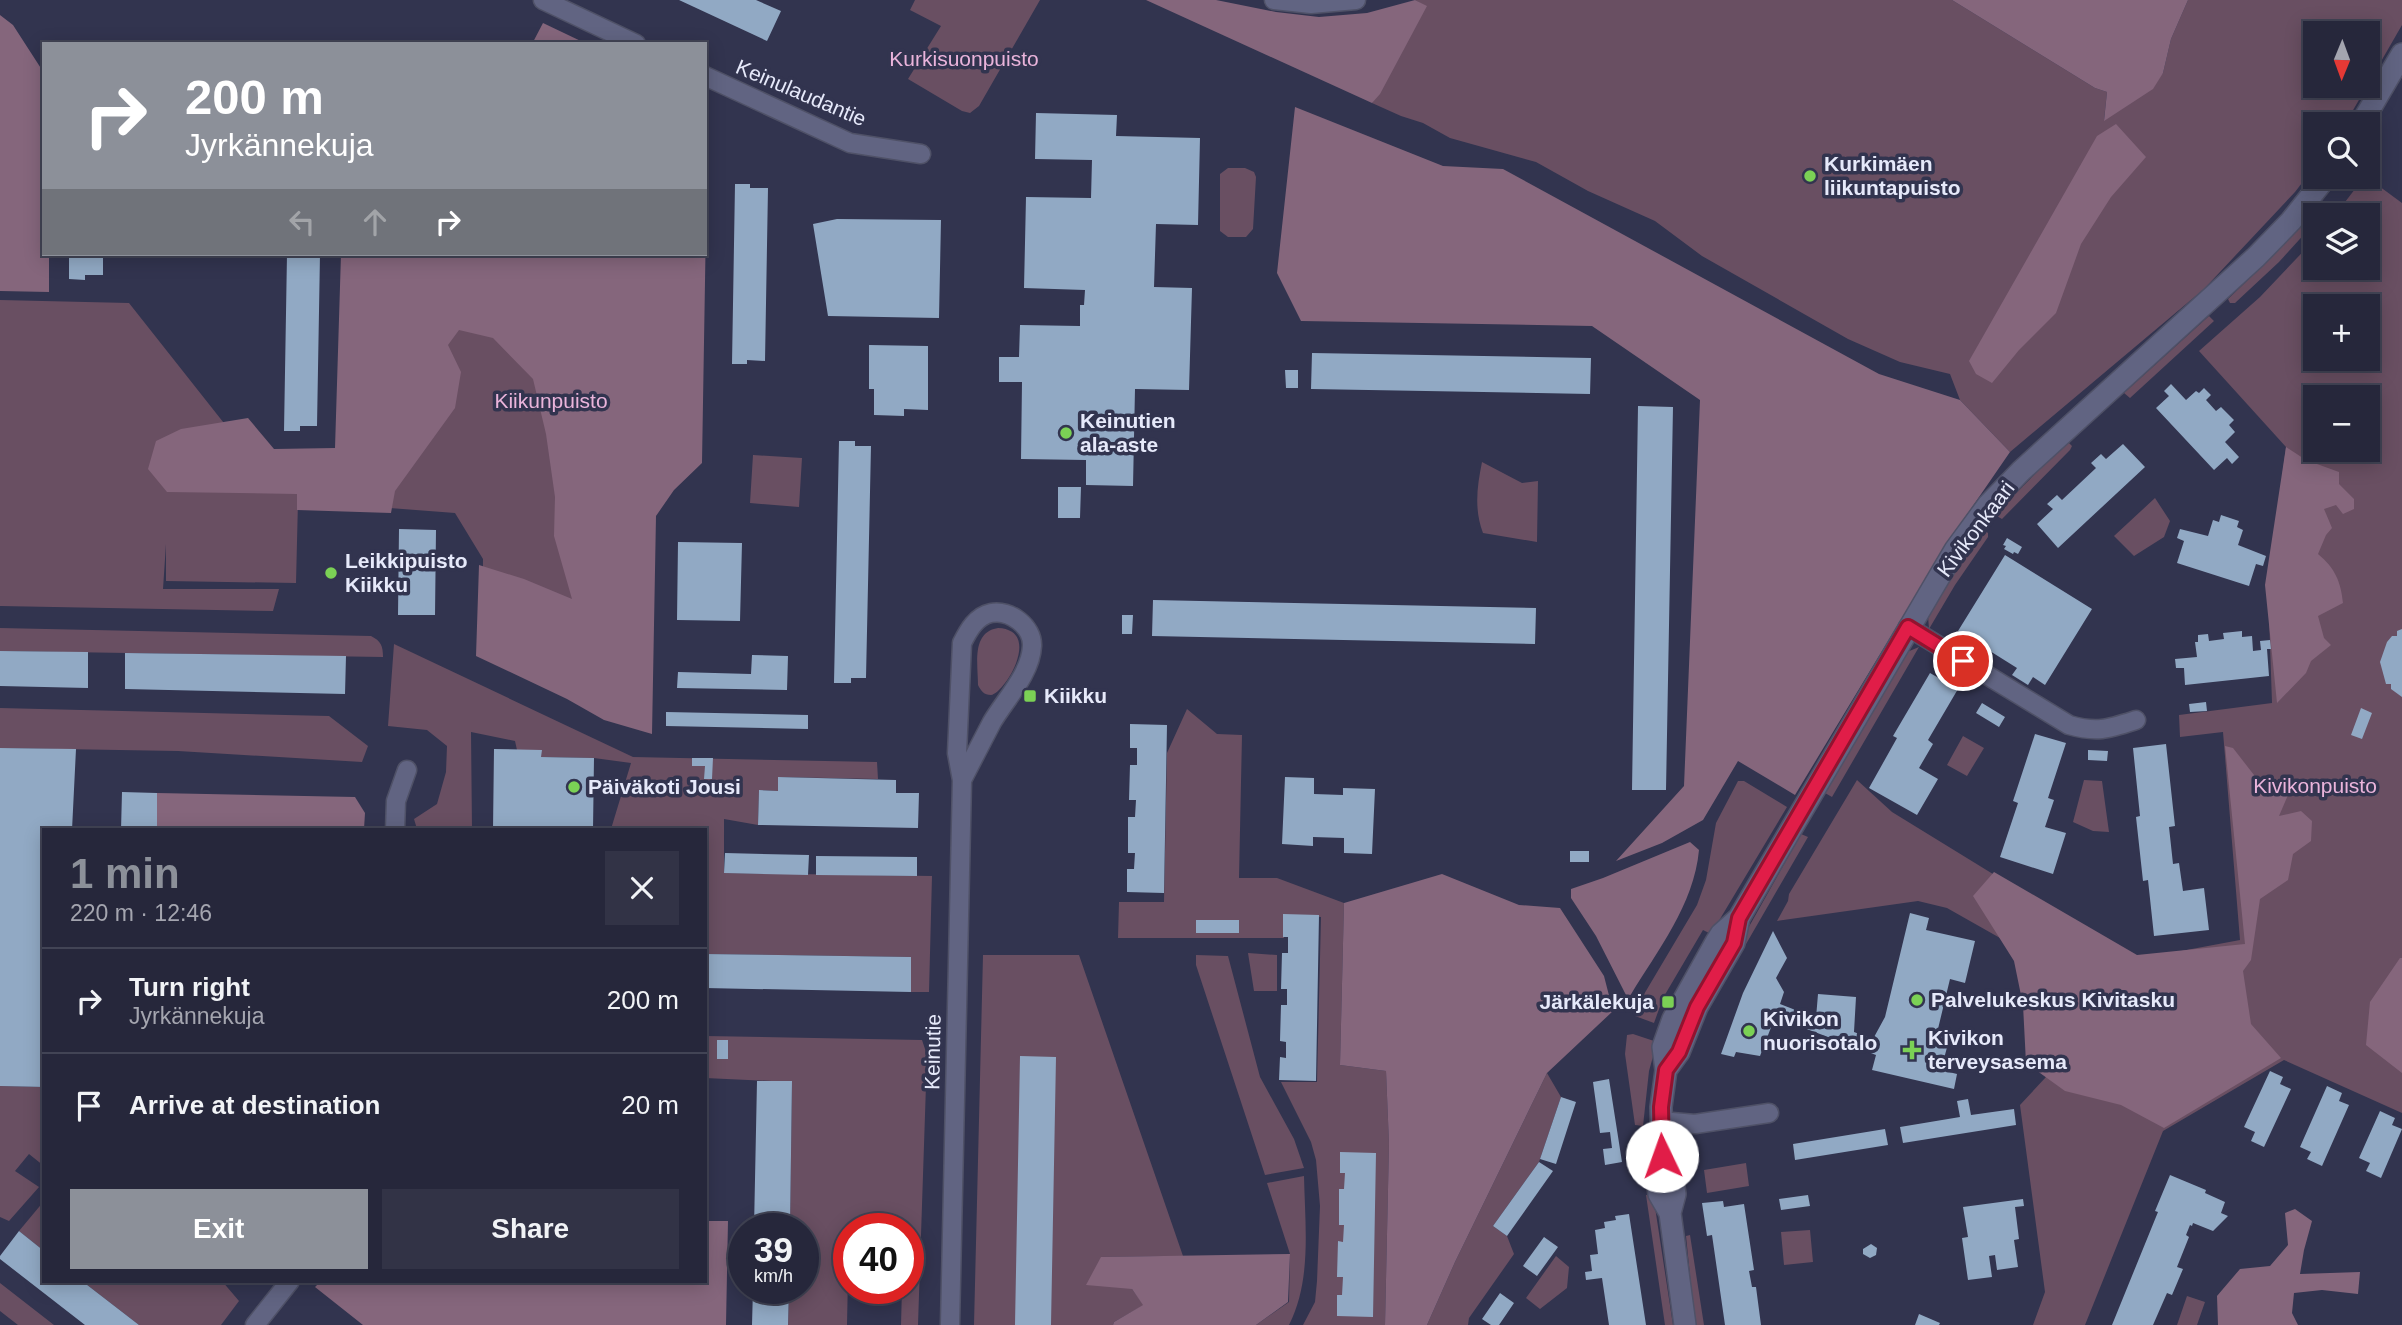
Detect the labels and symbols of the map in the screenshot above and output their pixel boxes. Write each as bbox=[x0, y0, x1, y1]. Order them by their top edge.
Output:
north arrow bbox=[2303, 21, 2380, 98]
park label: Kurkisuonpuisto bbox=[889, 47, 1039, 70]
street label: Keinulaudantie bbox=[733, 55, 870, 130]
place label: Kurkimäen liikuntapuisto bbox=[1824, 152, 1961, 199]
marker: Kurkimäen liikuntapuisto bbox=[1802, 168, 1818, 184]
park label: Kiikunpuisto bbox=[494, 389, 608, 412]
place label: Keinutien ala-aste bbox=[1080, 409, 1176, 456]
marker: Keinutien ala-aste bbox=[1058, 425, 1074, 441]
street label: Kivikonkaari bbox=[1932, 477, 2019, 581]
place label: Leikkipuisto Kiikku bbox=[345, 549, 468, 596]
marker: Leikkipuisto Kiikku bbox=[323, 565, 339, 581]
pin bbox=[1933, 631, 1993, 691]
place label: Kiikku bbox=[1044, 684, 1107, 707]
marker: Kiikku bbox=[1022, 688, 1038, 704]
park label: Kivikonpuisto bbox=[2253, 774, 2377, 797]
place label: Päiväkoti Jousi bbox=[588, 775, 741, 798]
marker: Päiväkoti Jousi bbox=[566, 779, 582, 795]
place label: Palvelukeskus Kivitasku bbox=[1931, 988, 2175, 1011]
place label: Järkälekuja bbox=[1540, 990, 1654, 1013]
marker: Palvelukeskus Kivitasku bbox=[1909, 992, 1925, 1008]
marker: Järkälekuja bbox=[1660, 994, 1676, 1010]
place label: Kivikon nuorisotalo bbox=[1763, 1007, 1877, 1054]
street label: Keinutie bbox=[920, 1014, 945, 1090]
marker: Kivikon nuorisotalo bbox=[1741, 1023, 1757, 1039]
place label: Kivikon terveysasema bbox=[1928, 1026, 2067, 1073]
marker: Kivikon terveysasema bbox=[1902, 1040, 1922, 1060]
position arrow bbox=[1625, 1119, 1699, 1193]
speed limit sign: 40 bbox=[833, 1213, 924, 1304]

